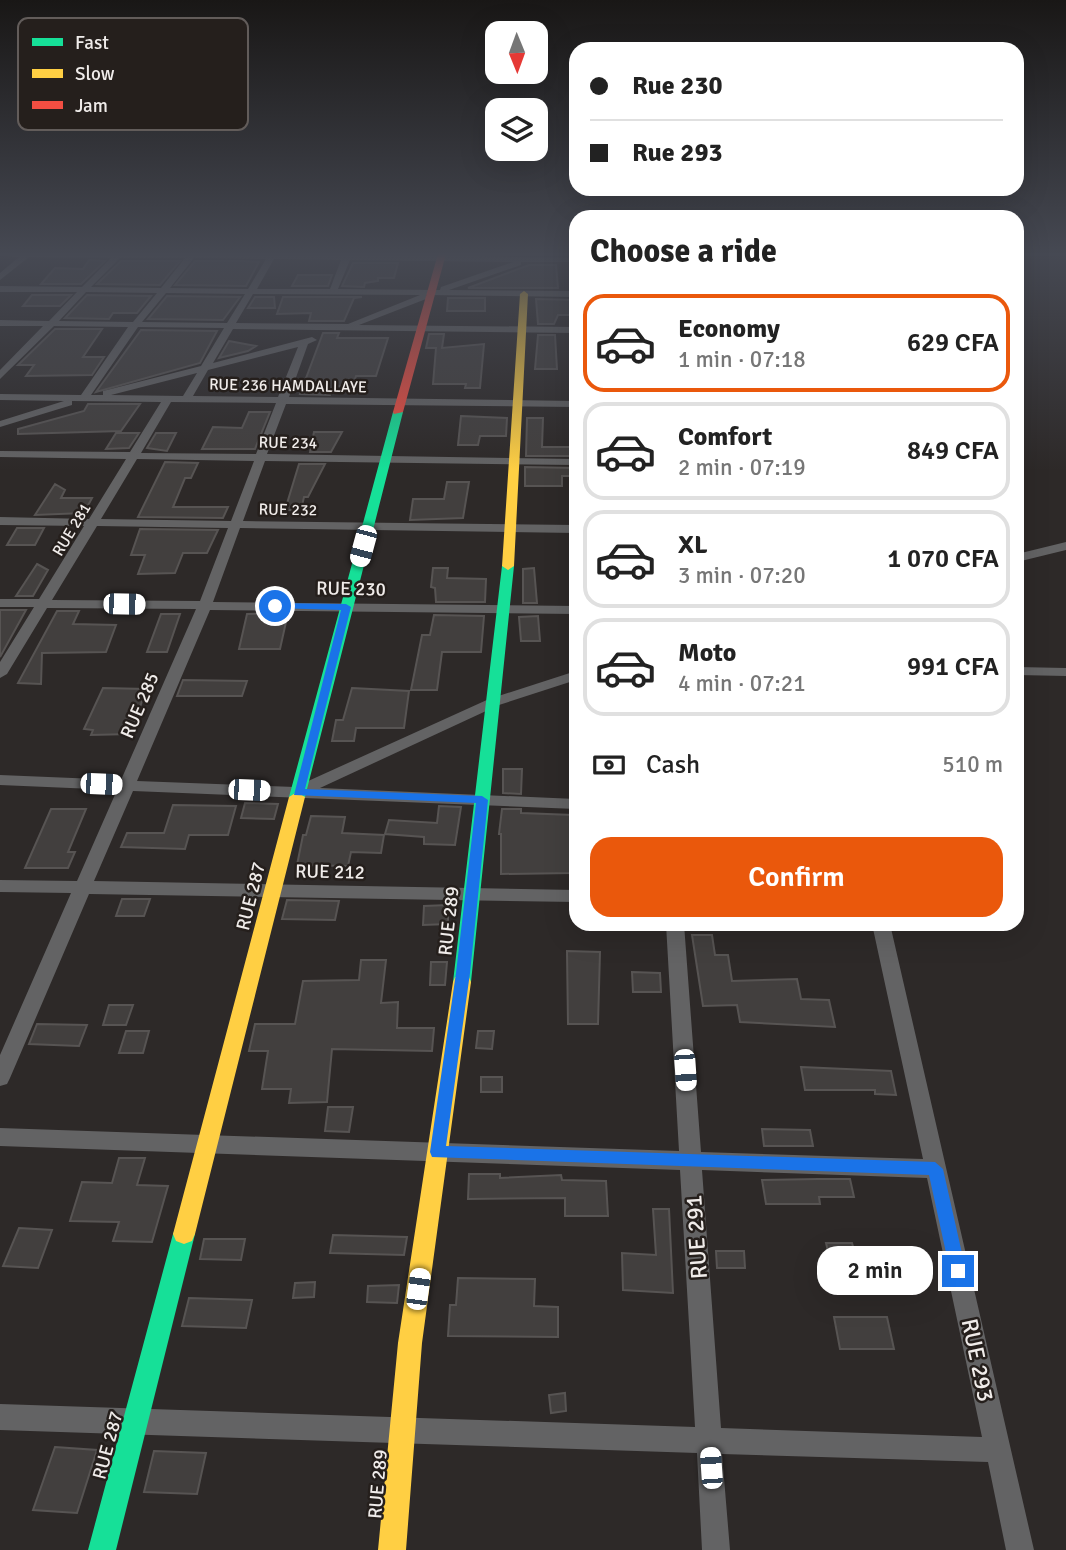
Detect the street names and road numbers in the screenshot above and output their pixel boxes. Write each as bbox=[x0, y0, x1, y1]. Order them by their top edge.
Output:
street label: RUE 236 HAMDALLAYE bbox=[209, 375, 367, 397]
street label: RUE 234 bbox=[259, 432, 318, 454]
street label: RUE 281 bbox=[48, 499, 96, 560]
street label: RUE 232 bbox=[259, 499, 317, 521]
street label: RUE 230 bbox=[316, 576, 386, 602]
street label: RUE 285 bbox=[115, 669, 165, 742]
street label: RUE 212 bbox=[295, 859, 365, 885]
street label: RUE 287 bbox=[231, 860, 271, 933]
street label: RUE 289 bbox=[433, 885, 465, 957]
street label: RUE 291 bbox=[679, 1194, 714, 1280]
street label: RUE 293 bbox=[955, 1316, 1000, 1404]
street label: RUE 287 bbox=[87, 1409, 129, 1482]
street label: RUE 289 bbox=[363, 1448, 393, 1520]

